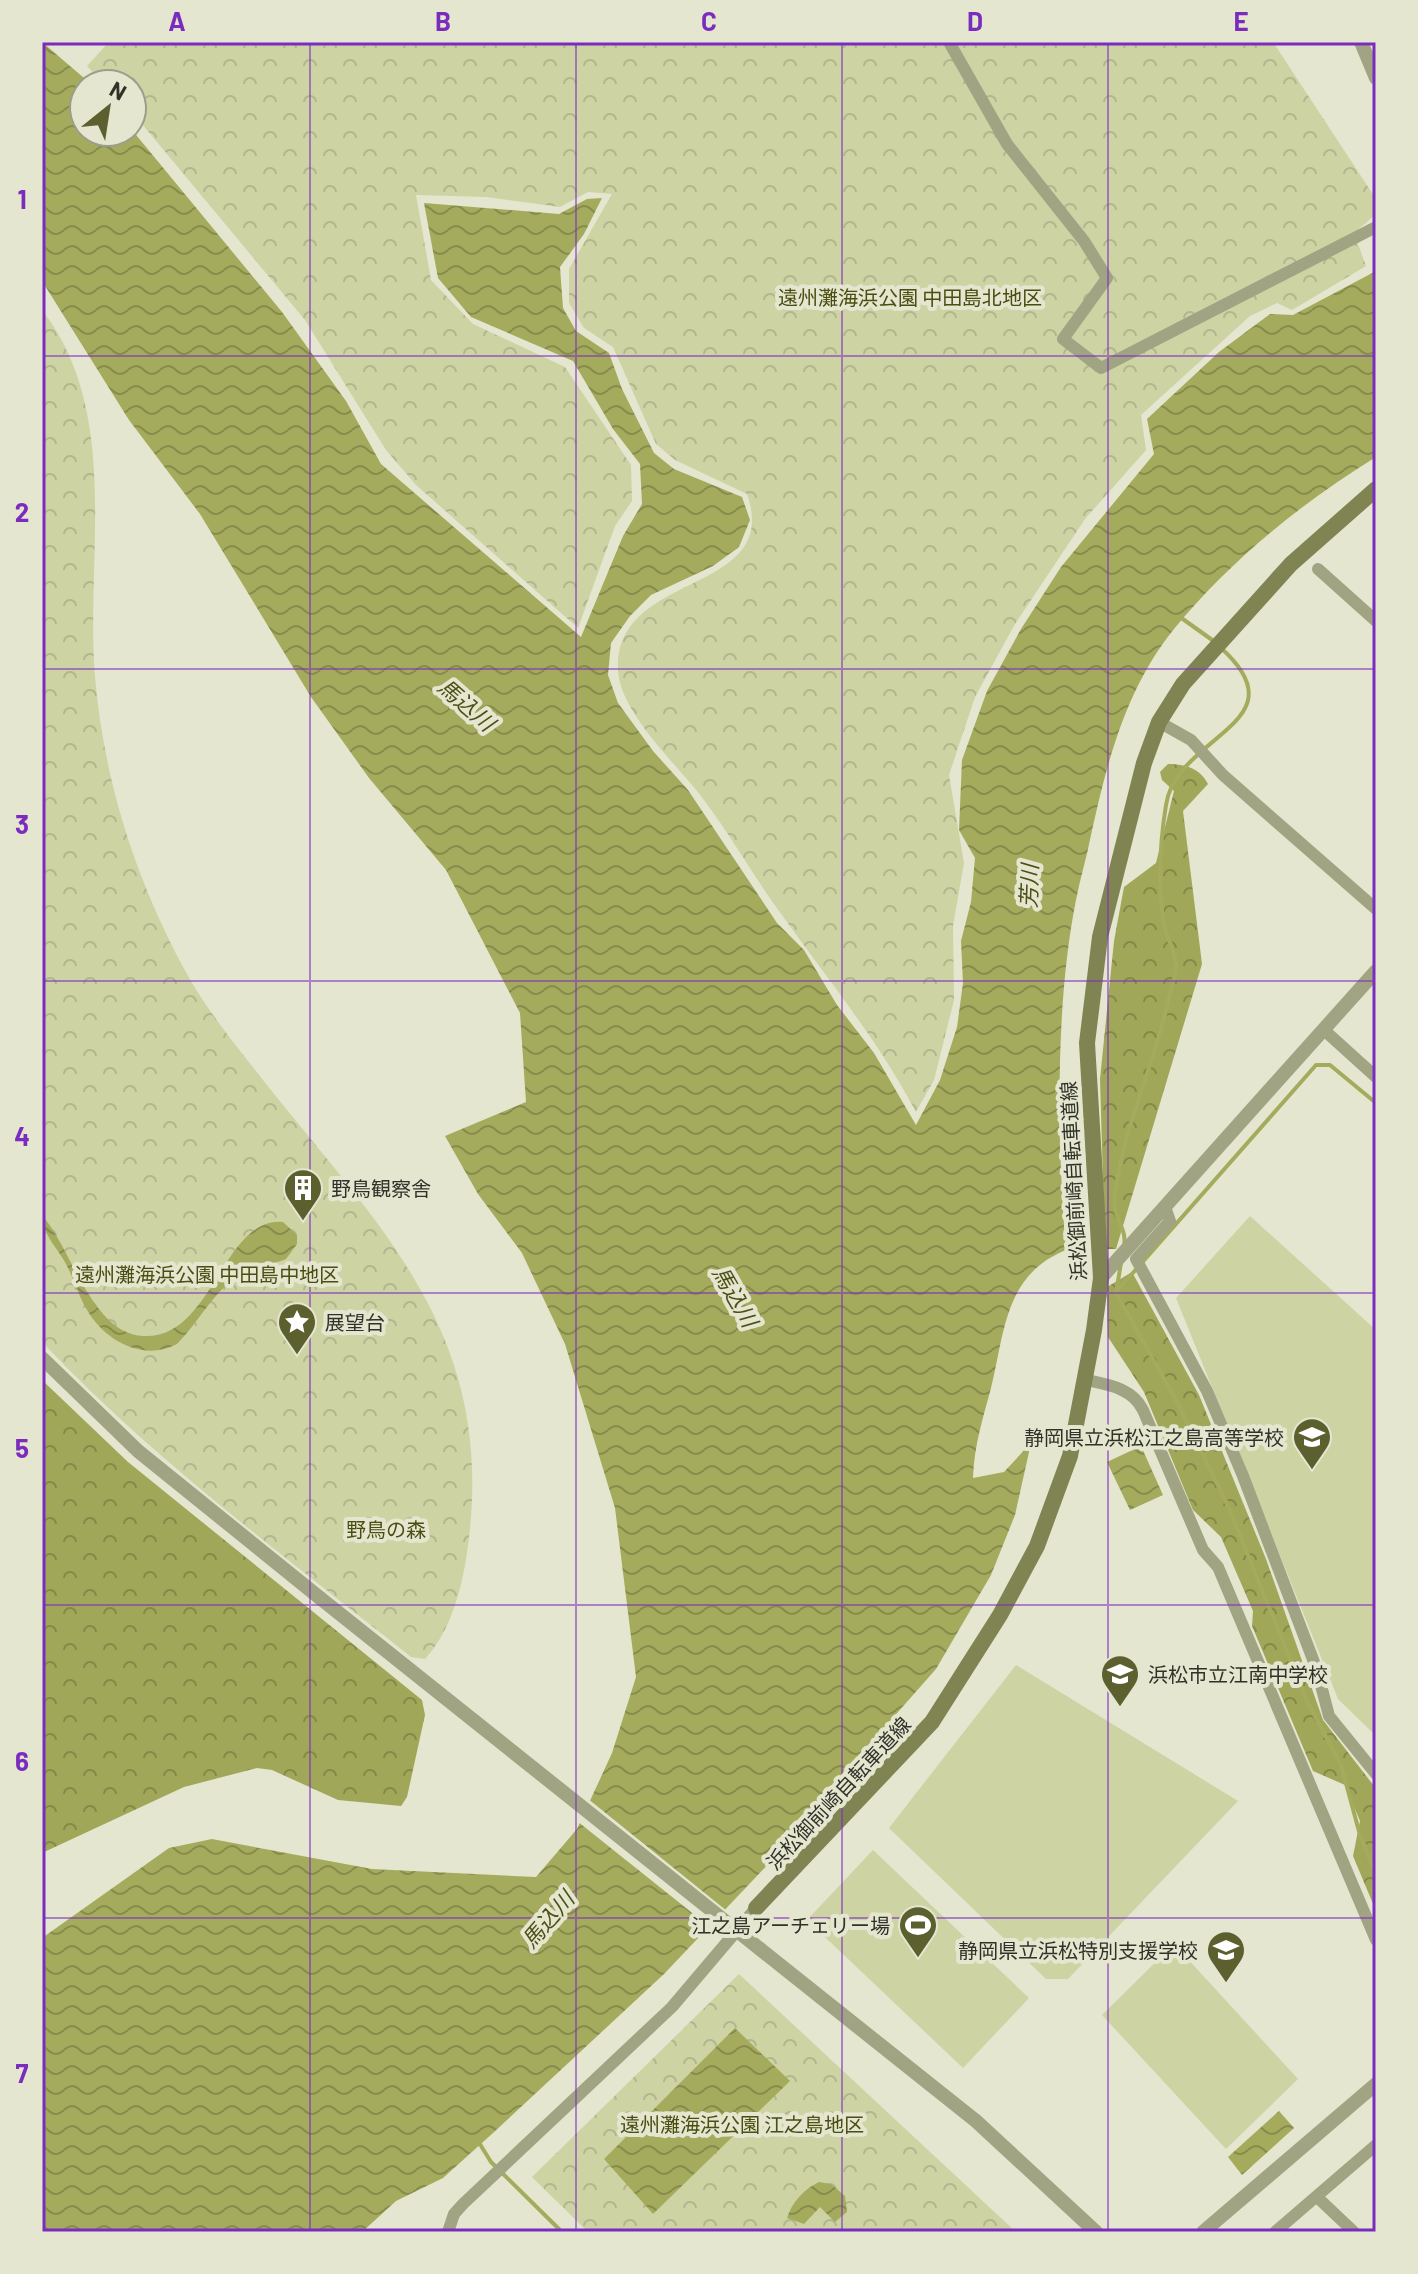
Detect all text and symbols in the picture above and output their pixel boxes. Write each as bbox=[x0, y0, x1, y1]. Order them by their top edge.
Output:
text: A bbox=[168, 5, 186, 36]
text: B bbox=[435, 5, 451, 36]
text: C bbox=[701, 5, 717, 36]
text: D bbox=[967, 5, 983, 36]
text: E bbox=[1233, 5, 1249, 36]
north arrow bbox=[68, 68, 148, 148]
text: N bbox=[106, 75, 131, 105]
text: 1 bbox=[17, 183, 27, 214]
park label: 遠州灘海浜公園 中田島北地区 bbox=[778, 285, 1042, 309]
text: 2 bbox=[15, 496, 29, 527]
water label: 馬込川 bbox=[434, 673, 502, 737]
text: 3 bbox=[15, 808, 29, 839]
water label: 芳川 bbox=[1014, 862, 1042, 908]
street label: 浜松御前崎自転車道線 bbox=[1056, 1081, 1090, 1281]
text: 4 bbox=[14, 1120, 30, 1151]
building icon: 野鳥観察舎 bbox=[282, 1167, 324, 1222]
place label: 野鳥観察舎 bbox=[331, 1176, 431, 1200]
water label: 馬込川 bbox=[708, 1261, 765, 1333]
park label: 遠州灘海浜公園 中田島中地区 bbox=[75, 1262, 339, 1286]
place icon: 展望台 bbox=[276, 1301, 318, 1356]
place label: 展望台 bbox=[325, 1310, 385, 1334]
school or university icon: 静岡県立浜松江之島高等学校 bbox=[1291, 1416, 1333, 1471]
place label: 静岡県立浜松江之島高等学校 bbox=[1024, 1425, 1284, 1449]
text: 5 bbox=[15, 1432, 29, 1463]
park label: 野鳥の森 bbox=[346, 1517, 426, 1541]
school or university icon: 浜松市立江南中学校 bbox=[1099, 1653, 1141, 1708]
place label: 浜松市立江南中学校 bbox=[1148, 1662, 1328, 1686]
street label: 浜松御前崎自転車道線 bbox=[761, 1712, 915, 1874]
text: 6 bbox=[15, 1745, 29, 1776]
water label: 馬込川 bbox=[516, 1884, 580, 1952]
sports icon: 江之島アーチェリー場 bbox=[897, 1904, 939, 1959]
place label: 江之島アーチェリー場 bbox=[691, 1913, 890, 1937]
school or university icon: 静岡県立浜松特別支援学校 bbox=[1205, 1929, 1247, 1984]
place label: 静岡県立浜松特別支援学校 bbox=[958, 1938, 1198, 1962]
text: 7 bbox=[16, 2057, 29, 2088]
park label: 遠州灘海浜公園 江之島地区 bbox=[620, 2112, 864, 2136]

